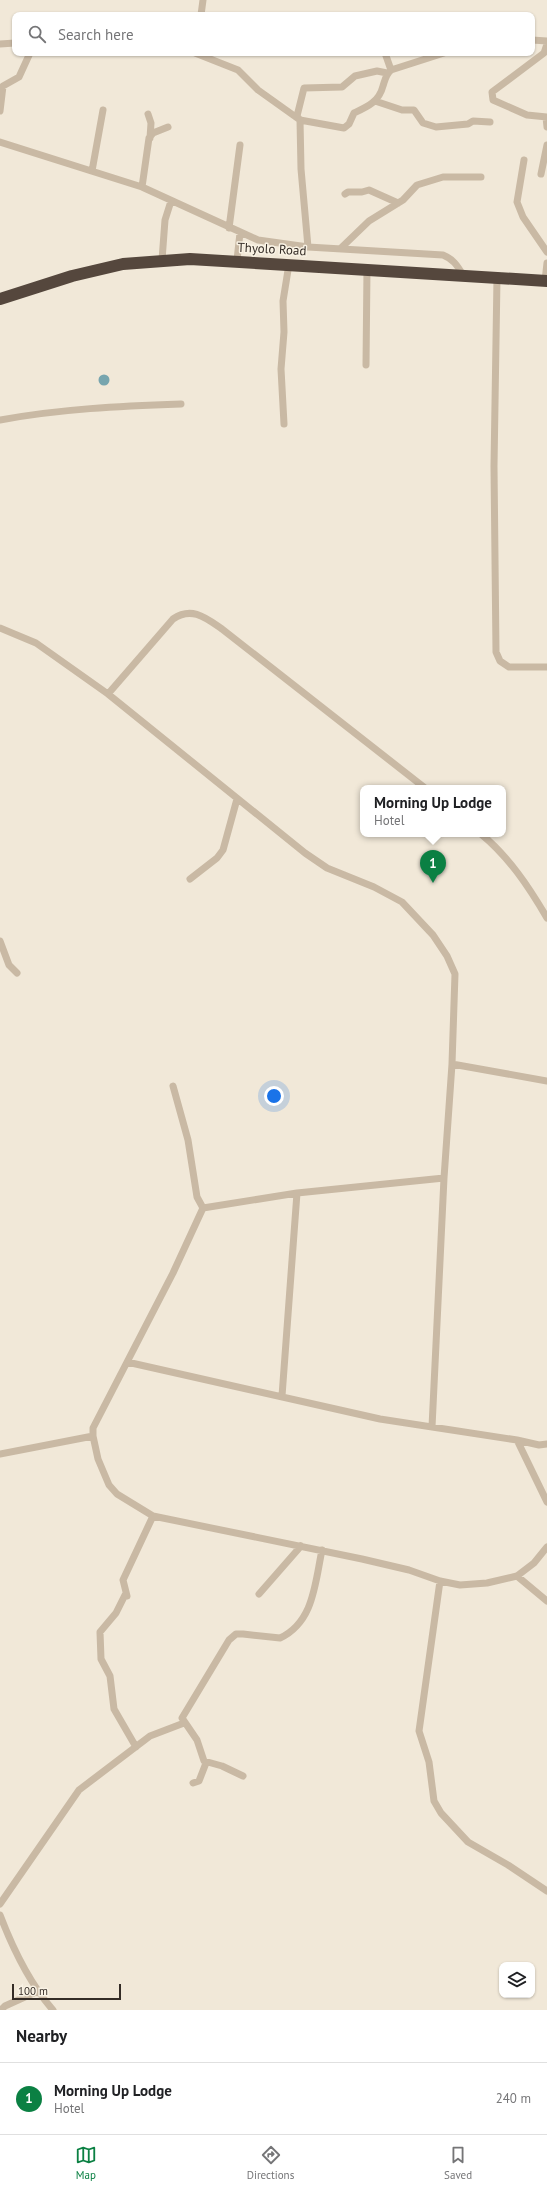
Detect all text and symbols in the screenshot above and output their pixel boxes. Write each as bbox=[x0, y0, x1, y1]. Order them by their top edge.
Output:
search box bbox=[12, 12, 535, 56]
icon: search bbox=[26, 23, 48, 45]
text: Search here bbox=[58, 25, 134, 44]
street label: Thyolo Road bbox=[237, 239, 307, 259]
popup bbox=[360, 785, 506, 837]
text: Morning Up Lodge bbox=[374, 793, 492, 812]
text: Hotel bbox=[374, 812, 404, 829]
pin: 1 bbox=[420, 850, 446, 883]
your location bbox=[264, 1086, 284, 1106]
map controls bbox=[499, 1962, 535, 1998]
button: layers bbox=[499, 1962, 535, 1998]
scale bar bbox=[12, 1982, 121, 2001]
text: 100 m bbox=[18, 1984, 48, 1998]
text: Nearby bbox=[16, 2025, 67, 2047]
text: Morning Up Lodge bbox=[54, 2081, 172, 2100]
text: 1 bbox=[25, 2090, 33, 2107]
text: 240 m bbox=[496, 2090, 531, 2107]
text: Hotel bbox=[54, 2100, 84, 2117]
tab: Map bbox=[75, 2144, 97, 2182]
tab: Directions bbox=[247, 2144, 294, 2182]
tab: Saved bbox=[444, 2144, 472, 2182]

